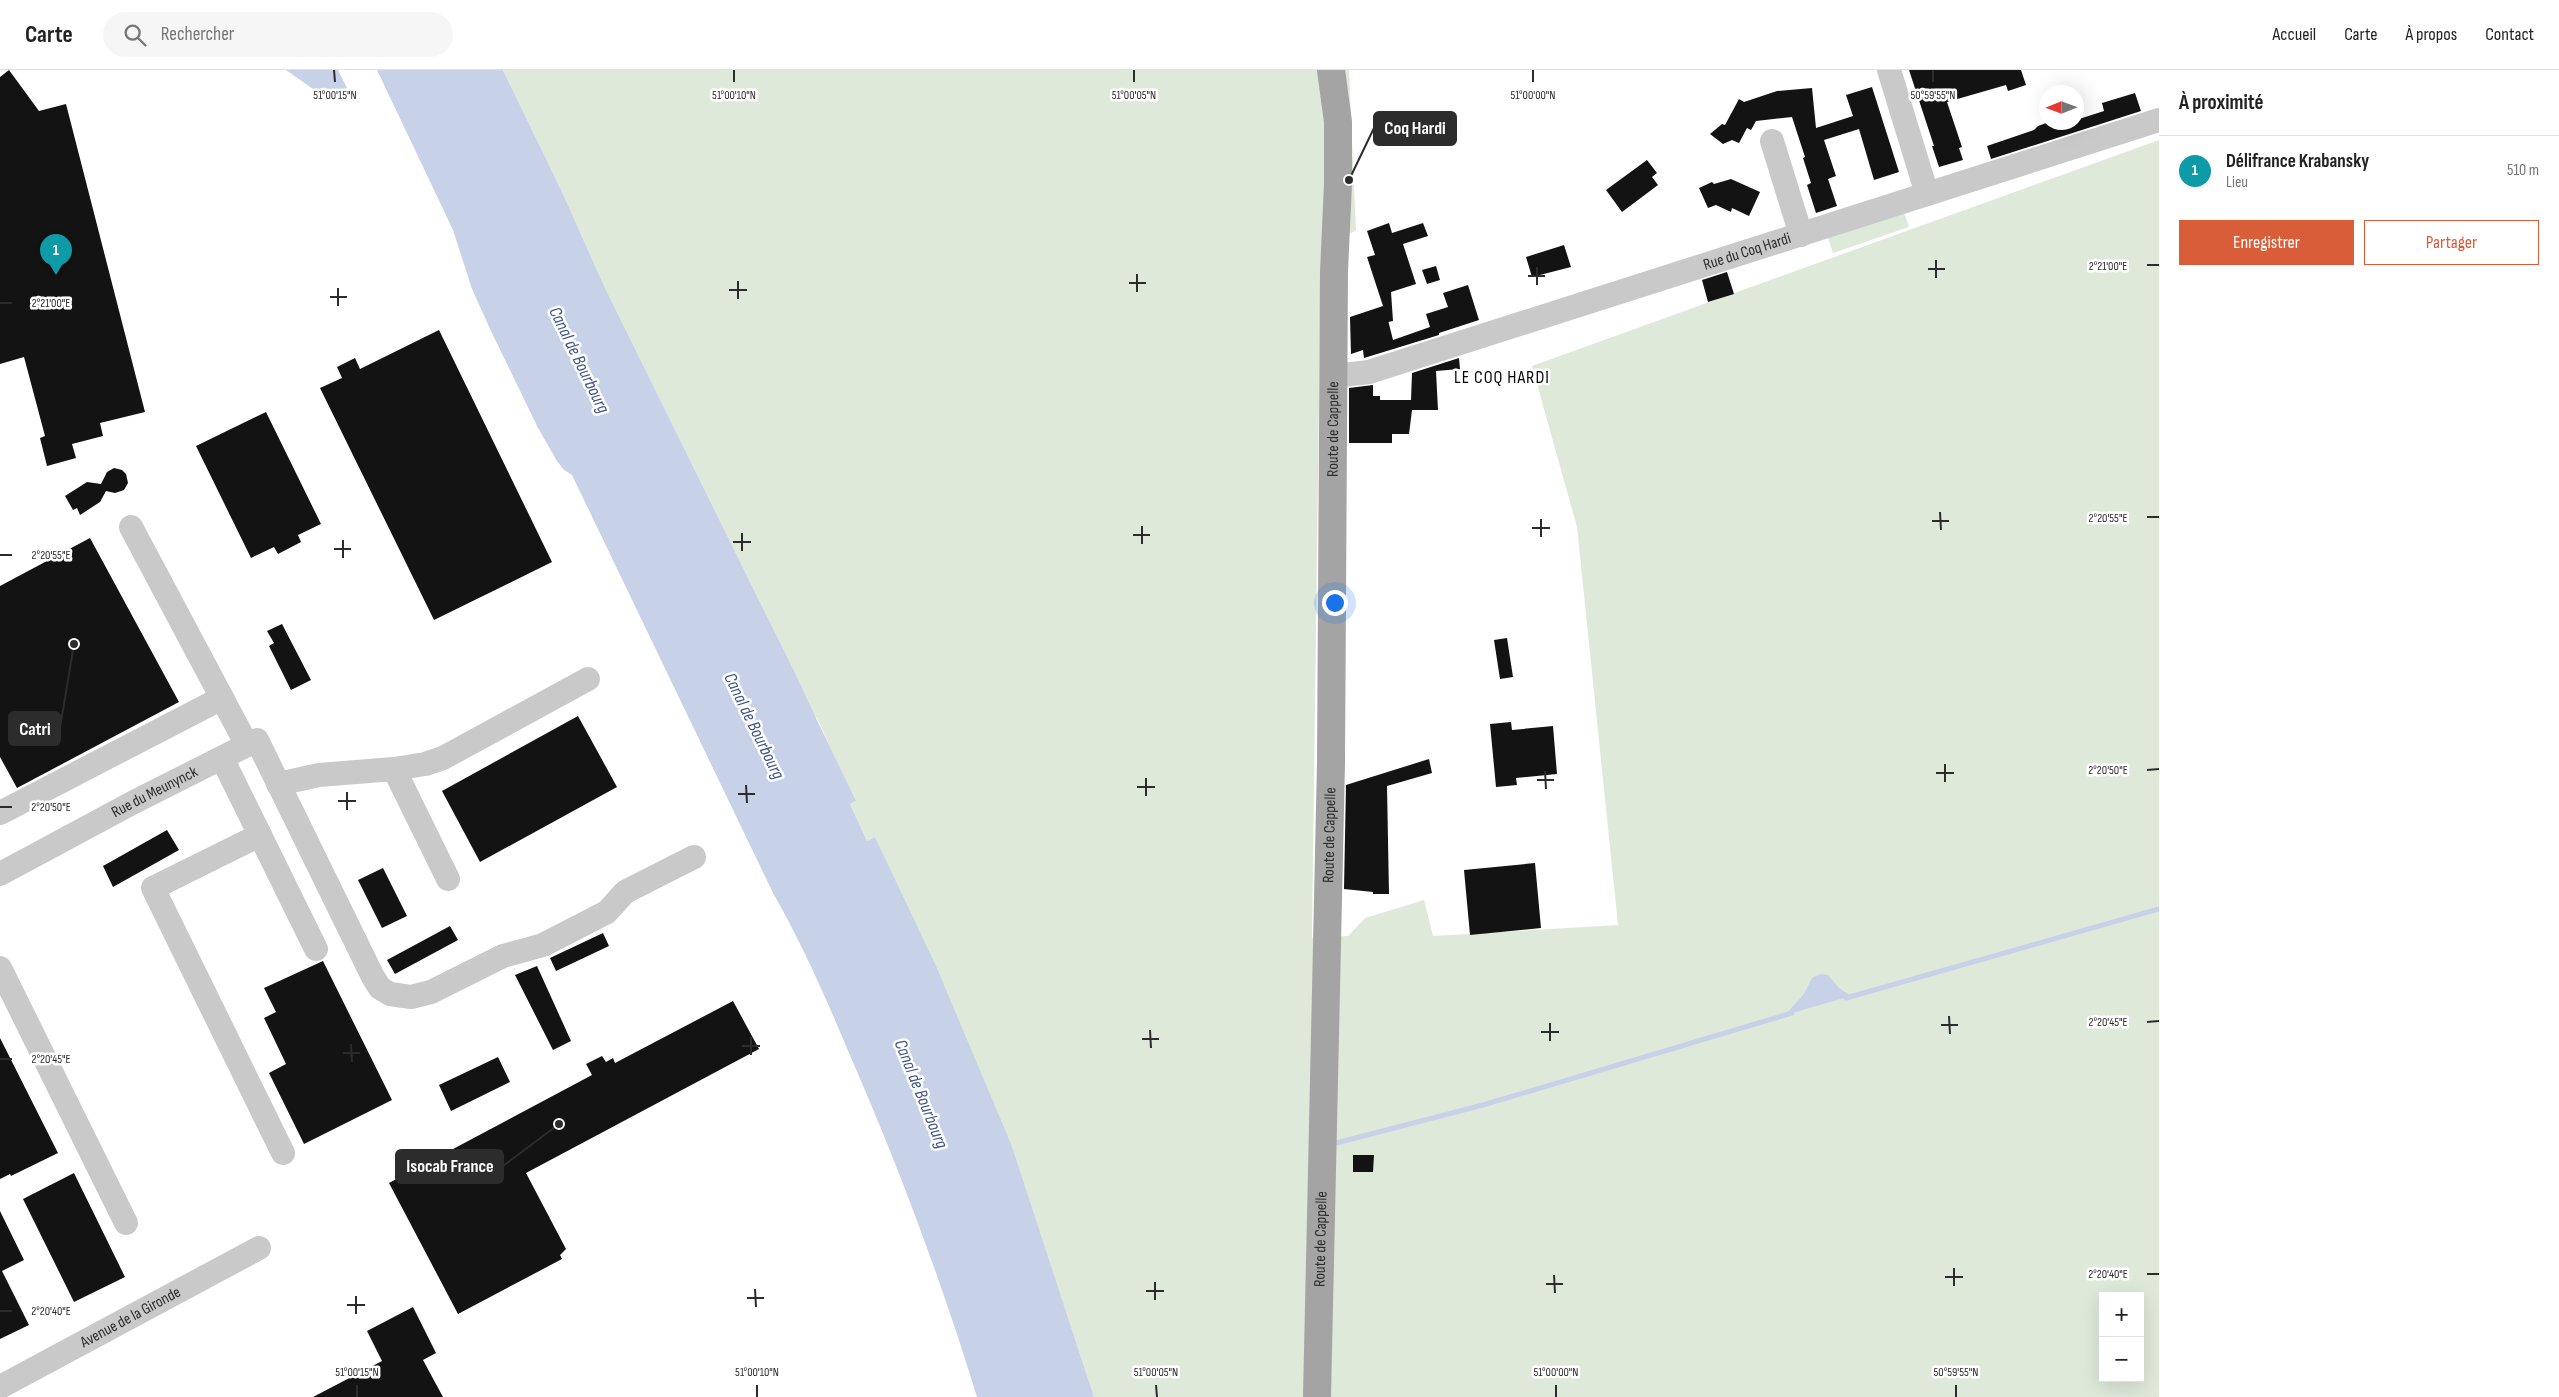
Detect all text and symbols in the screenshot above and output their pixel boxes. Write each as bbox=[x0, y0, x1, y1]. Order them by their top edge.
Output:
search box bbox=[103, 12, 453, 57]
text: Carte bbox=[25, 20, 73, 49]
icon: search bbox=[121, 21, 149, 49]
text: Rechercher bbox=[161, 23, 234, 46]
text: Accueil bbox=[2272, 24, 2316, 45]
text: Carte bbox=[2344, 24, 2377, 45]
text: À propos bbox=[2405, 24, 2457, 45]
text: Contact bbox=[2485, 24, 2534, 45]
north arrow bbox=[2039, 85, 2084, 130]
text: 51°00'15"N bbox=[313, 88, 357, 103]
text: 51°00'10"N bbox=[712, 88, 756, 103]
text: 51°00'05"N bbox=[1112, 88, 1156, 103]
text: 51°00'00"N bbox=[1511, 88, 1555, 103]
text: 50°59'55"N bbox=[1910, 88, 1956, 103]
text: À proximité bbox=[2179, 90, 2264, 115]
callout: Coq Hardi bbox=[1374, 112, 1456, 145]
text: Coq Hardi bbox=[1384, 118, 1446, 139]
text: Délifrance Krabansky bbox=[2226, 150, 2369, 173]
text: 1 bbox=[2192, 161, 2198, 180]
text: 510 m bbox=[2507, 161, 2539, 180]
text: Lieu bbox=[2226, 173, 2248, 192]
button: Enregistrer bbox=[2179, 220, 2354, 265]
button: Partager bbox=[2364, 220, 2539, 265]
street label: Rue du Coq Hardi bbox=[1701, 229, 1793, 274]
pin: 1 bbox=[40, 234, 72, 275]
text: 2°21'00"E bbox=[2089, 259, 2127, 274]
text: 2°21'00"E bbox=[32, 296, 70, 311]
water label: Canal de Bourbourg bbox=[544, 303, 614, 417]
district label: LE COQ HARDI bbox=[1454, 367, 1550, 388]
street label: Route de Cappelle bbox=[1323, 381, 1343, 477]
text: 2°20'55"E bbox=[2089, 511, 2127, 526]
text: 2°20'55"E bbox=[32, 548, 70, 563]
your location bbox=[1322, 590, 1348, 616]
water label: Canal de Bourbourg bbox=[719, 669, 789, 783]
callout: Catri bbox=[9, 712, 60, 745]
text: Catri bbox=[19, 719, 51, 740]
street label: Rue du Meunynck bbox=[108, 762, 201, 822]
text: 2°20'50"E bbox=[2088, 763, 2128, 778]
street label: Route de Cappelle bbox=[1319, 787, 1340, 883]
text: 2°20'50"E bbox=[31, 800, 71, 815]
text: 2°20'45"E bbox=[2088, 1015, 2128, 1030]
water label: Canal de Bourbourg bbox=[890, 1037, 953, 1152]
text: 2°20'45"E bbox=[31, 1052, 71, 1067]
callout: Isocab France bbox=[396, 1150, 503, 1183]
text: Isocab France bbox=[406, 1156, 494, 1177]
street label: Route de Cappelle bbox=[1310, 1191, 1331, 1287]
text: 2°20'40"E bbox=[2088, 1267, 2128, 1282]
street label: Avenue de la Gironde bbox=[76, 1282, 184, 1352]
map controls bbox=[2099, 1292, 2144, 1382]
button: + bbox=[2099, 1292, 2144, 1337]
text: 2°20'40"E bbox=[31, 1304, 71, 1319]
button: − bbox=[2099, 1337, 2144, 1382]
text: 51°00'15"N bbox=[335, 1365, 379, 1380]
text: 51°00'10"N bbox=[735, 1365, 779, 1380]
text: 51°00'05"N bbox=[1134, 1365, 1178, 1380]
text: 51°00'00"N bbox=[1534, 1365, 1578, 1380]
text: 50°59'55"N bbox=[1933, 1365, 1979, 1380]

